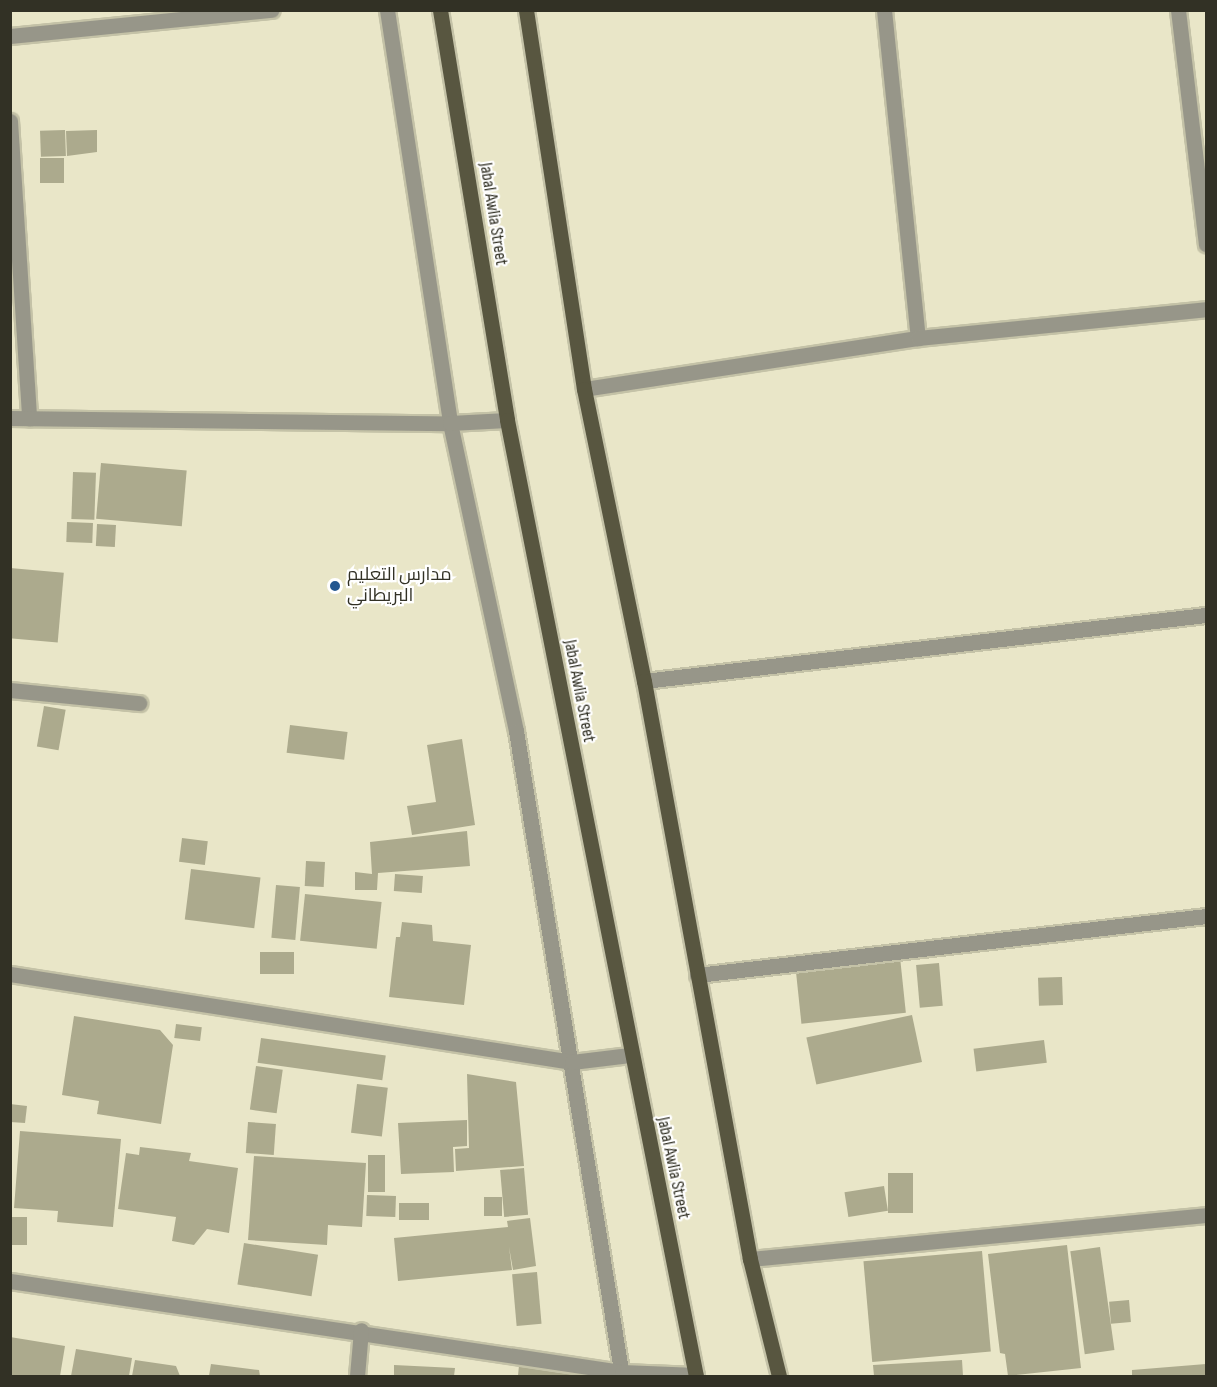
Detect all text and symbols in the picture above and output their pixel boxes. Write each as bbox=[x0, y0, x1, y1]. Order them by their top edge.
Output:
street label: Jabal Awlia Street bbox=[474, 161, 512, 267]
place label: مدارس التعليم البريطاني bbox=[347, 565, 452, 608]
marker: مدارس التعليم البريطاني bbox=[328, 579, 342, 593]
street label: Jabal Awlia Street bbox=[559, 638, 599, 744]
street label: Jabal Awlia Street bbox=[652, 1115, 694, 1221]

